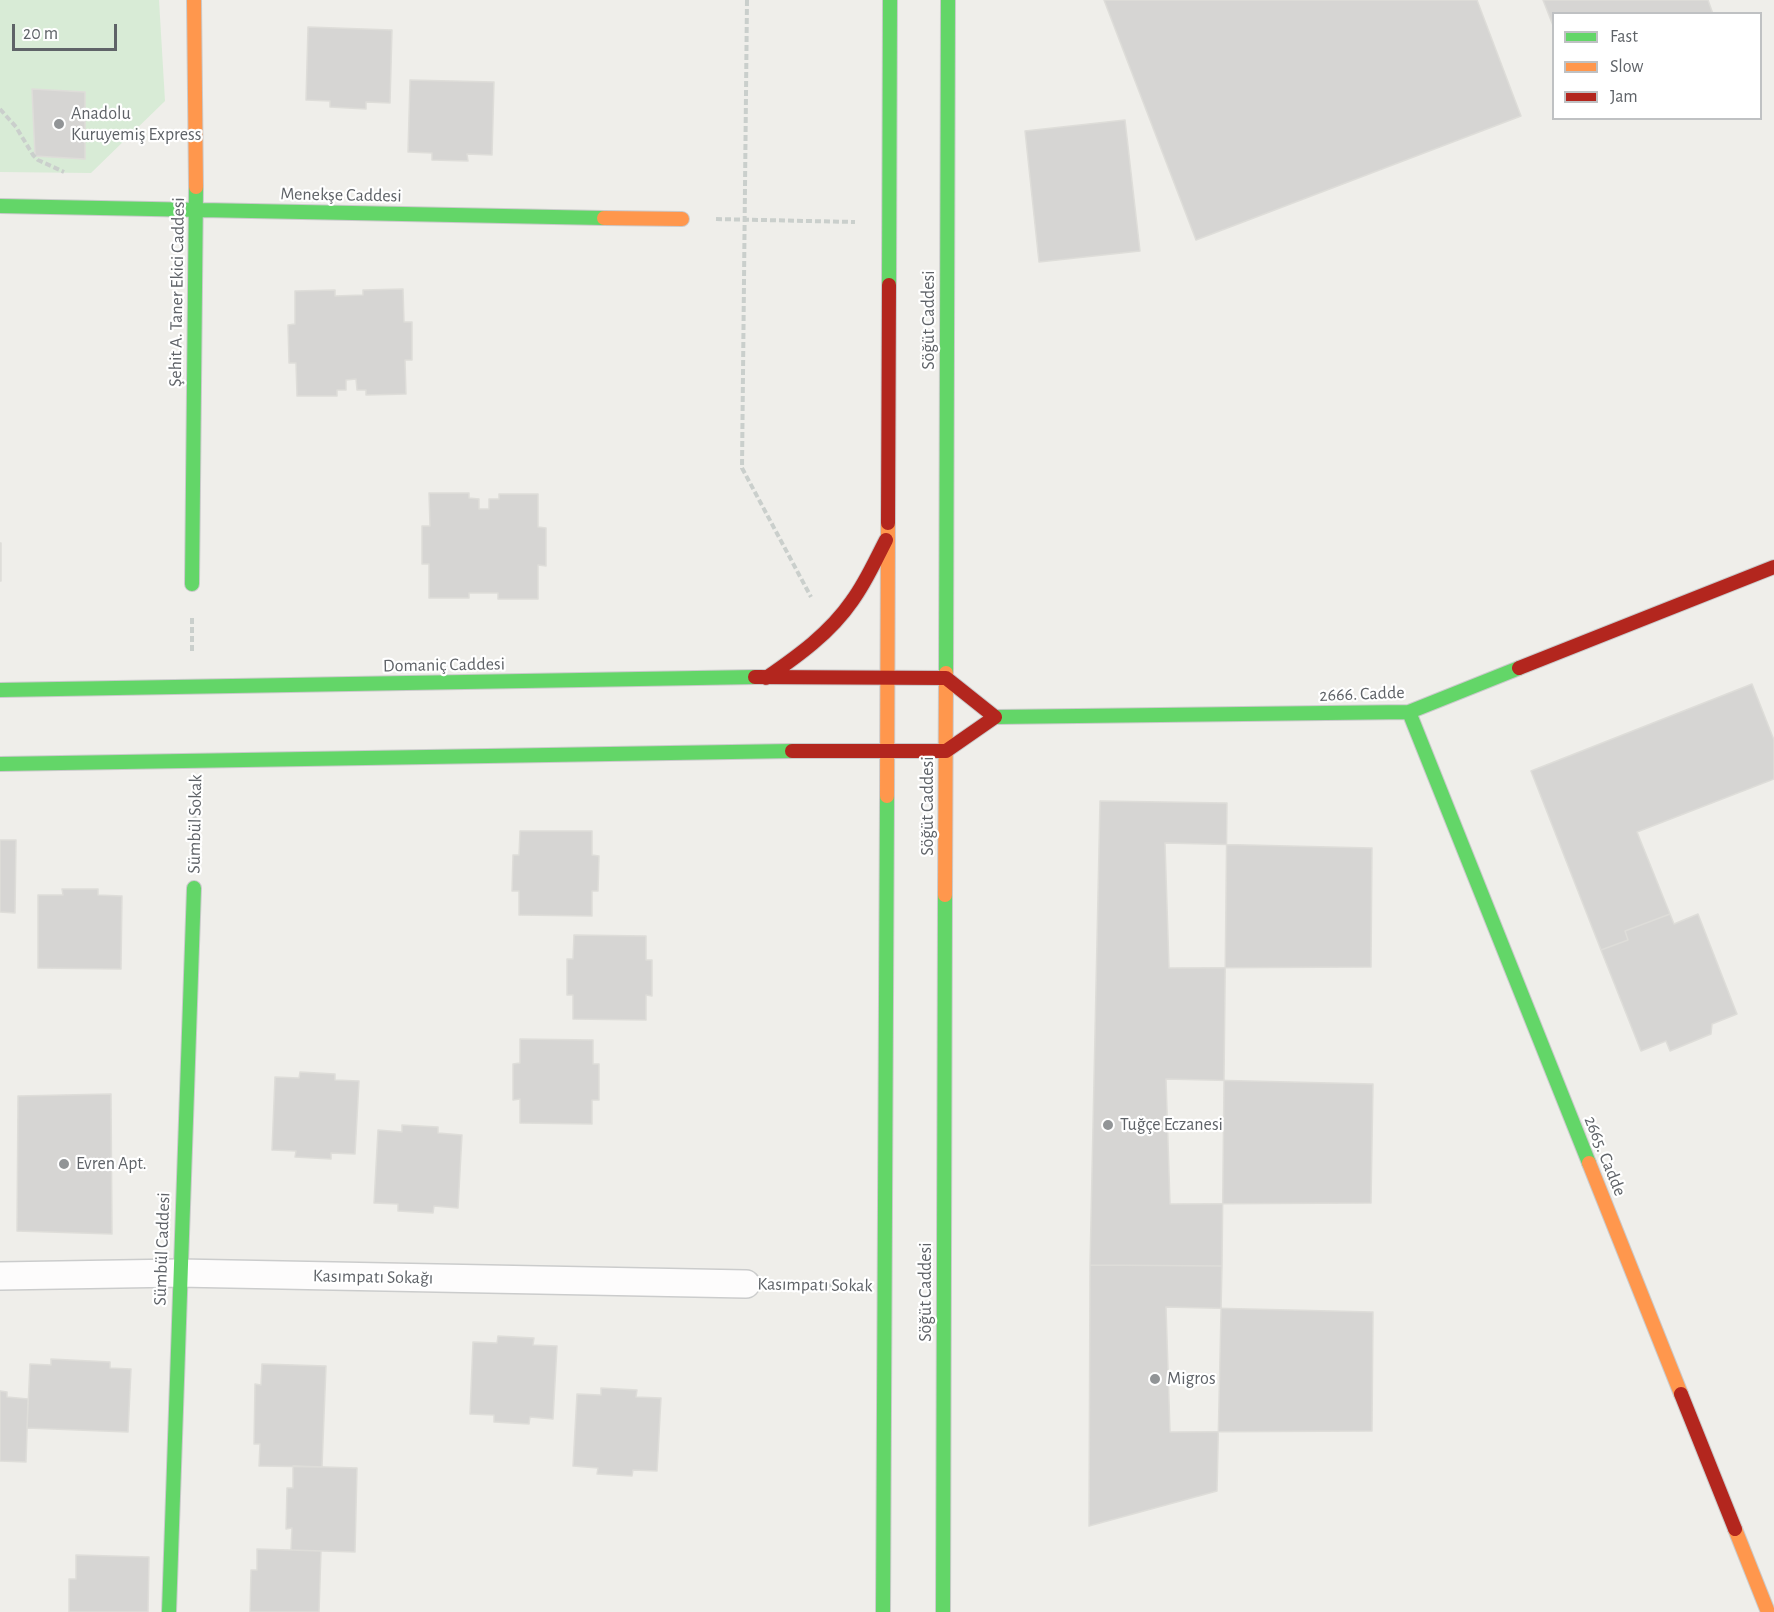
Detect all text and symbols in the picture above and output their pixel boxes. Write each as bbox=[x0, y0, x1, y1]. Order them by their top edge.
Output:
scale bar bbox=[15, 12, 120, 50]
legend bbox=[1552, 12, 1762, 120]
text: 20 m bbox=[23, 25, 58, 43]
text: Fast bbox=[1610, 28, 1638, 46]
text: Slow bbox=[1610, 58, 1643, 76]
text: Jam bbox=[1610, 88, 1638, 106]
place label: Anadolu Kuruyemiş Express bbox=[71, 103, 201, 146]
marker: Anadolu Kuruyemiş Express bbox=[52, 117, 66, 131]
street label: Menekşe Caddesi bbox=[280, 183, 402, 207]
street label: Şehit A. Taner Ekici Caddesi bbox=[165, 197, 189, 387]
street label: Söğüt Caddesi bbox=[918, 270, 940, 370]
street label: Domaniç Caddesi bbox=[383, 653, 505, 677]
street label: 2666. Cadde bbox=[1319, 682, 1405, 706]
street label: Söğüt Caddesi bbox=[917, 756, 939, 856]
street label: Sümbül Sokak bbox=[183, 774, 207, 874]
street label: 2665. Cadde bbox=[1579, 1113, 1631, 1199]
place label: Tuğçe Eczanesi bbox=[1120, 1114, 1223, 1136]
marker: Tuğçe Eczanesi bbox=[1101, 1118, 1115, 1132]
place label: Evren Apt. bbox=[76, 1153, 147, 1175]
marker: Evren Apt. bbox=[57, 1157, 71, 1171]
street label: Sümbül Caddesi bbox=[149, 1192, 175, 1306]
street label: Söğüt Caddesi bbox=[915, 1242, 937, 1342]
street label: Kasımpatı Sokağı bbox=[313, 1265, 433, 1289]
street label: Kasımpatı Sokak bbox=[757, 1273, 873, 1297]
place label: Migros bbox=[1167, 1368, 1216, 1390]
marker: Migros bbox=[1148, 1372, 1162, 1386]

